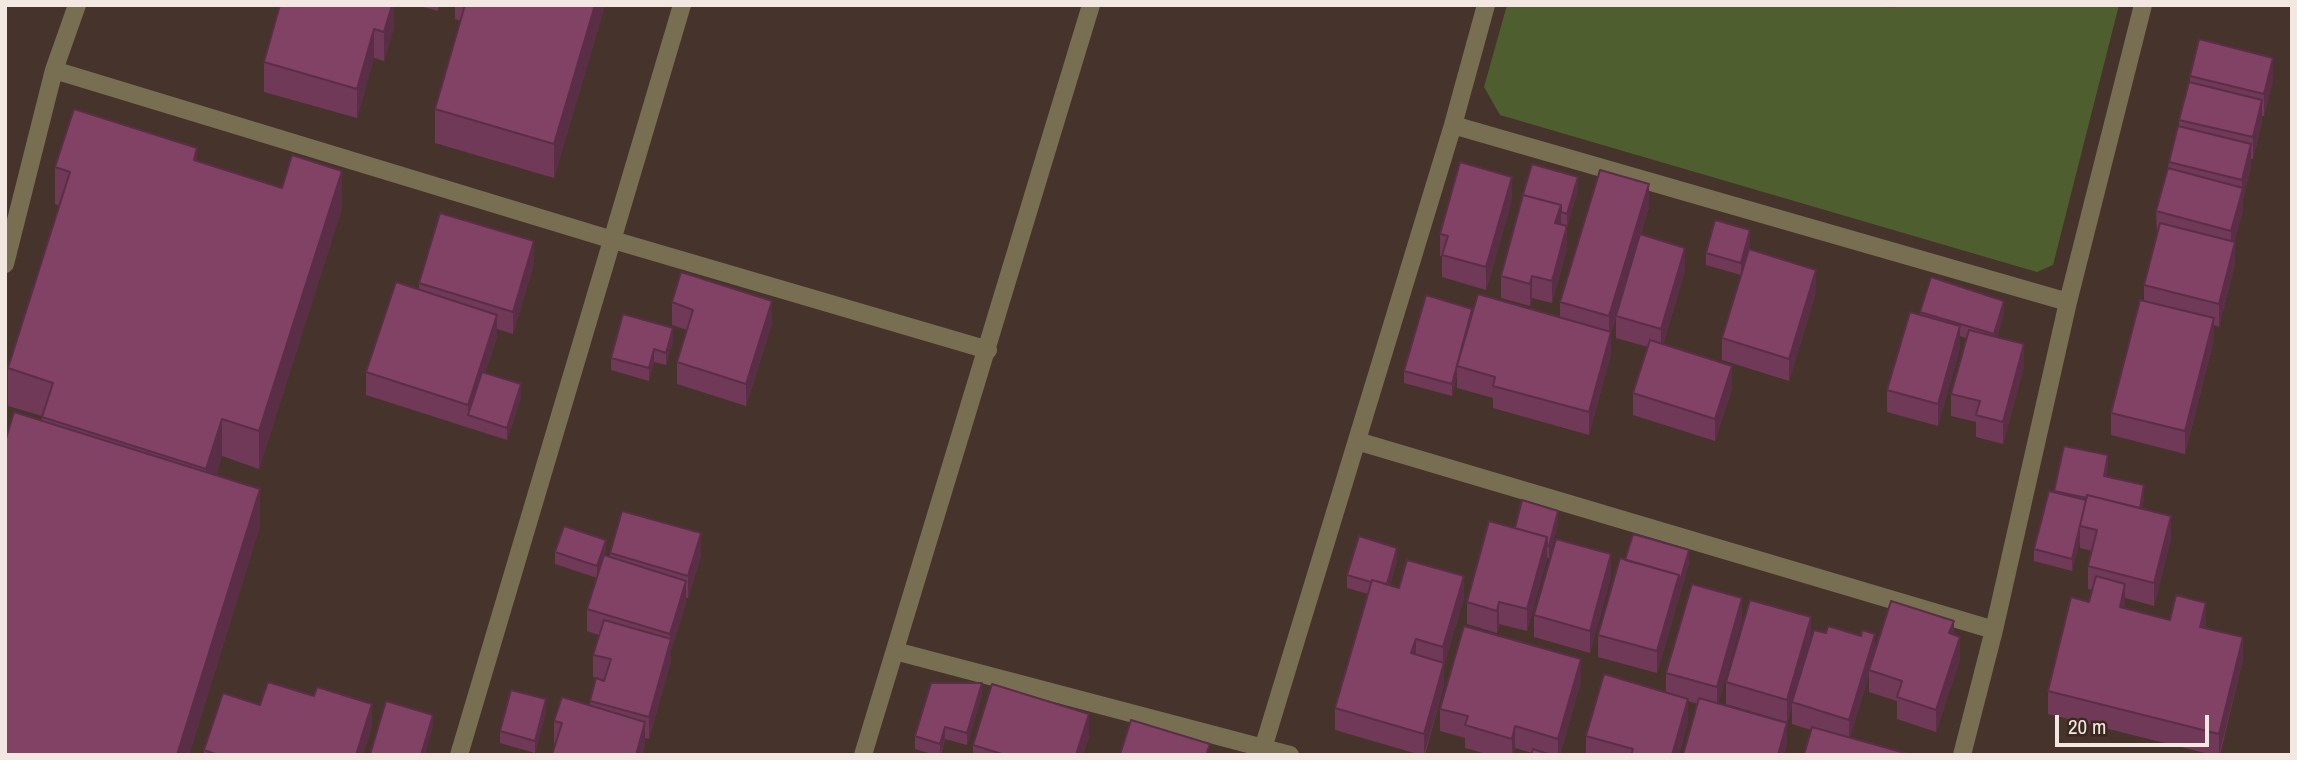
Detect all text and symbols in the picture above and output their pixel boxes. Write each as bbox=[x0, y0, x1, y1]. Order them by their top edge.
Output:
scale bar bbox=[2059, 700, 2213, 744]
text: 20 m bbox=[2068, 712, 2106, 741]

